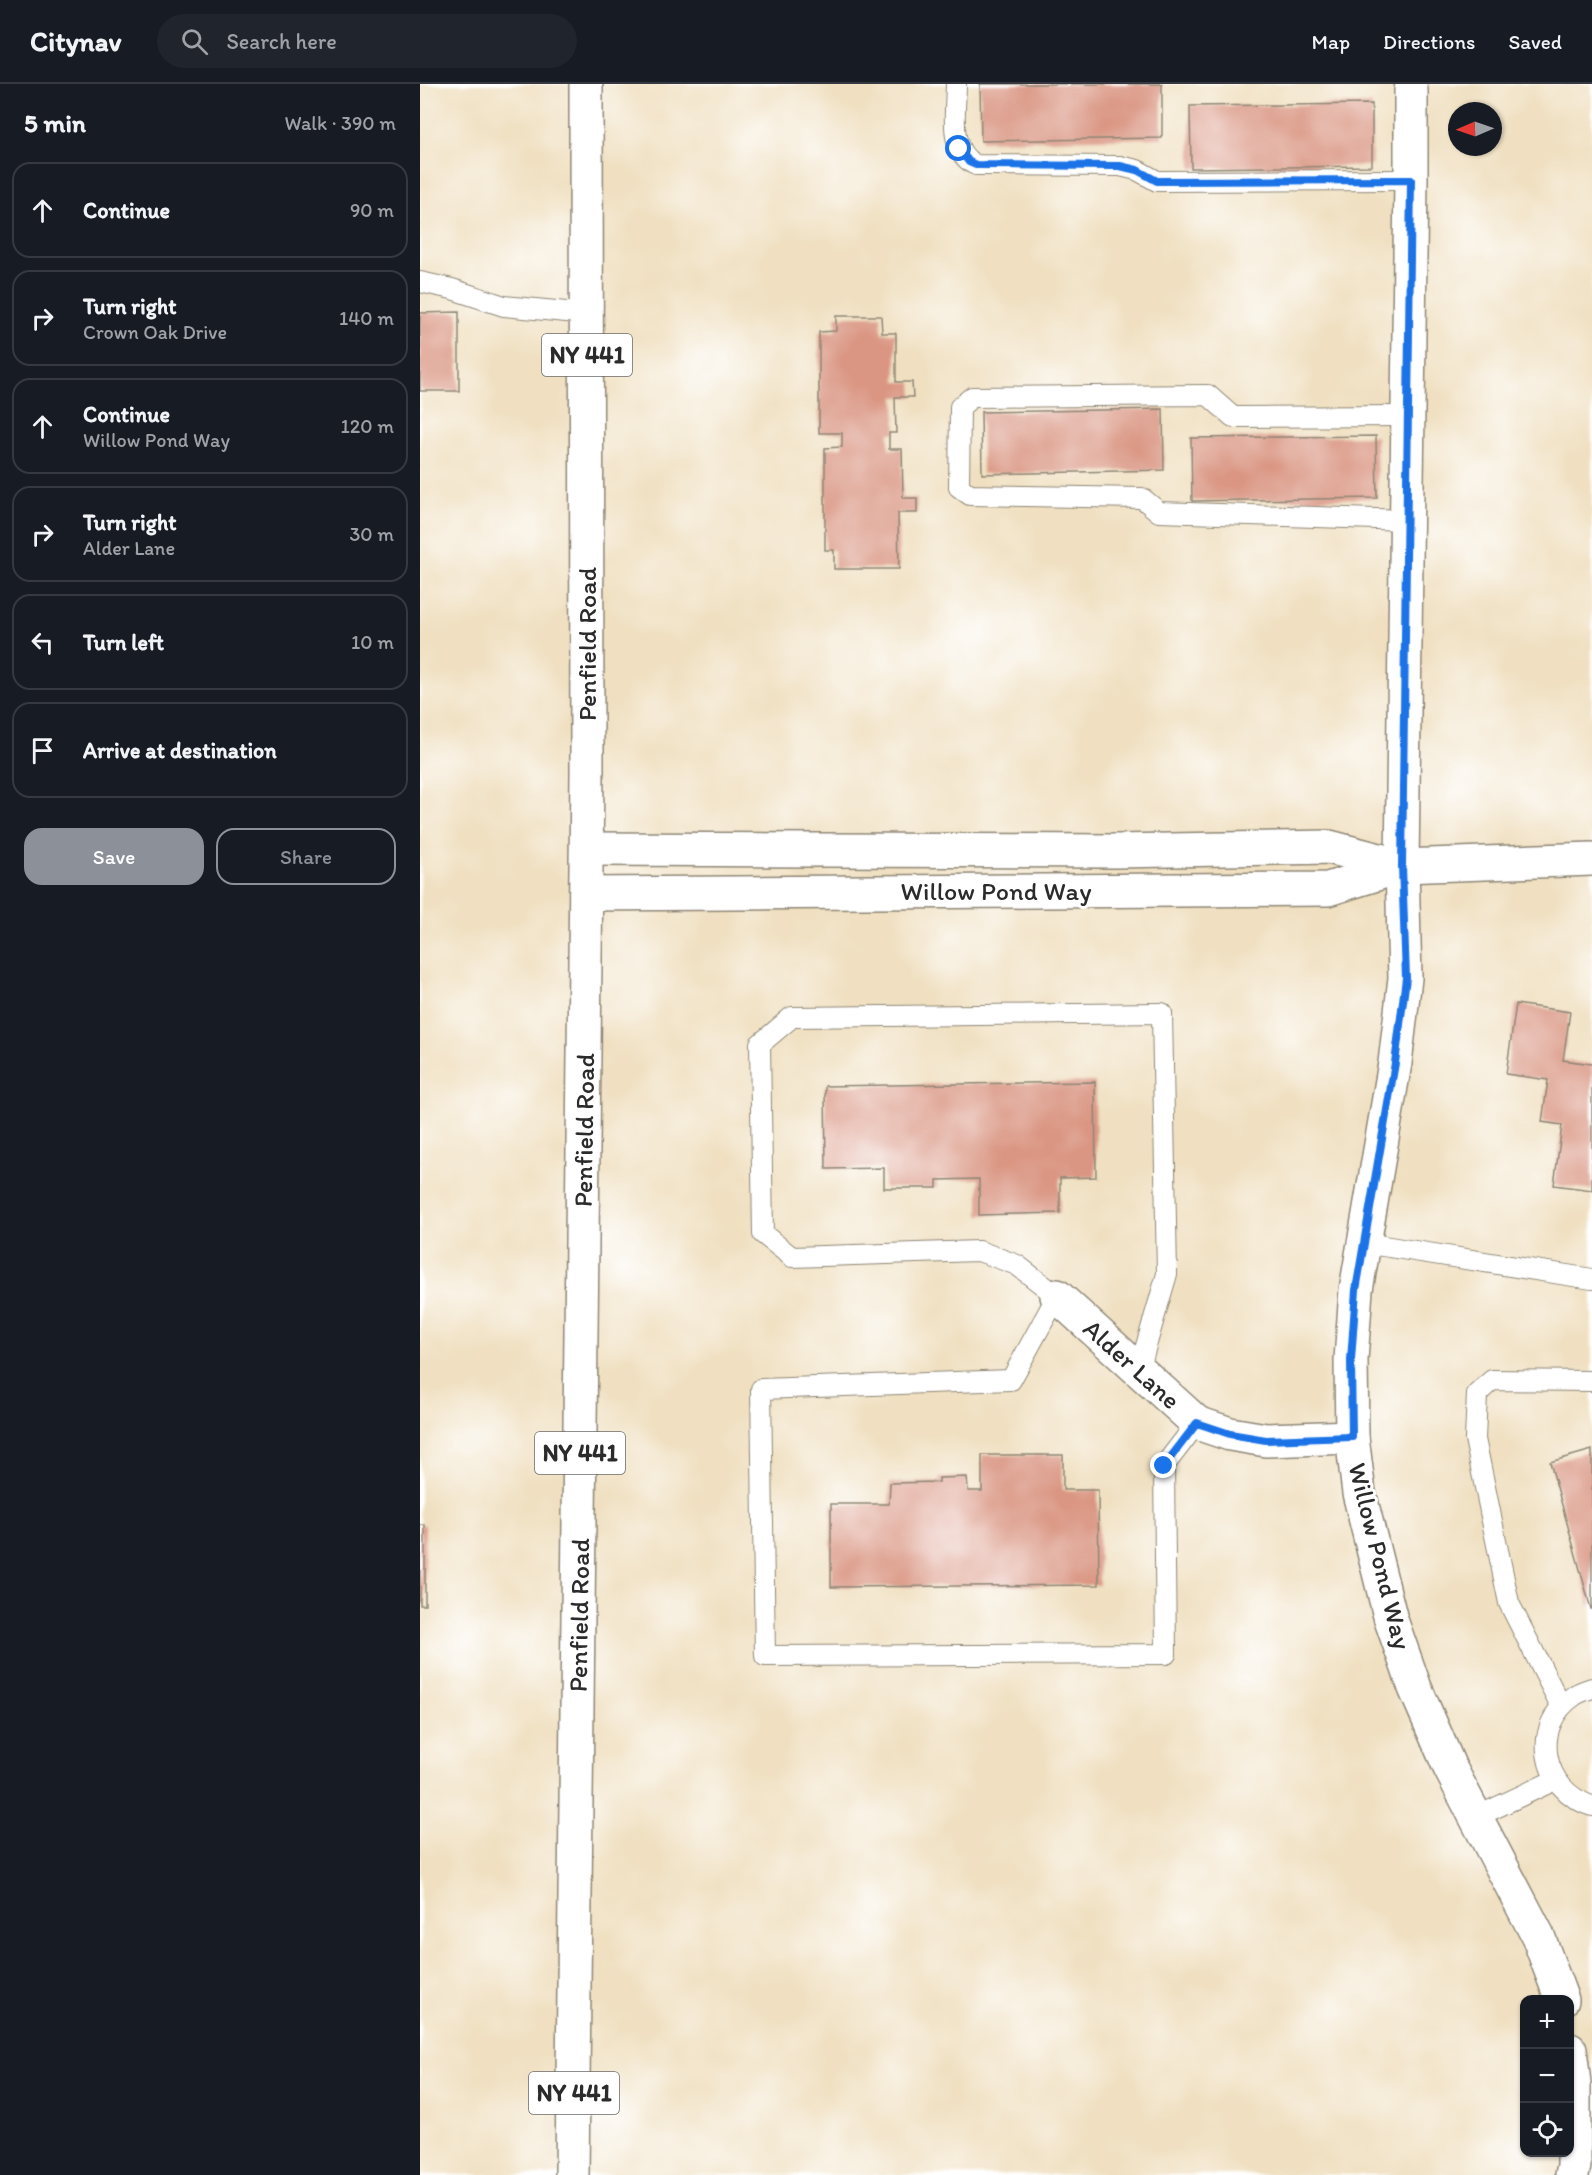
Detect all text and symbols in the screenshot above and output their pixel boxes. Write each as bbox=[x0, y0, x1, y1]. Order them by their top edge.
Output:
search box bbox=[157, 14, 577, 68]
text: Citynav bbox=[30, 24, 121, 58]
icon: search bbox=[178, 25, 211, 58]
text: Search here bbox=[226, 28, 337, 55]
text: Map bbox=[1312, 29, 1350, 54]
text: Directions bbox=[1383, 29, 1475, 54]
text: Saved bbox=[1508, 29, 1562, 54]
north arrow bbox=[1448, 102, 1502, 156]
text: 5 min bbox=[24, 107, 86, 139]
text: Walk · 390 m bbox=[285, 111, 396, 135]
route start bbox=[945, 135, 971, 161]
icon: ahead bbox=[26, 194, 59, 227]
text: Continue bbox=[83, 197, 170, 224]
text: 90 m bbox=[350, 198, 394, 222]
text: Turn right bbox=[83, 293, 177, 320]
icon: right bbox=[26, 302, 59, 335]
text: 140 m bbox=[339, 306, 394, 330]
text: Crown Oak Drive bbox=[83, 320, 227, 344]
road number: NY 441 bbox=[542, 334, 632, 376]
text: Continue bbox=[83, 401, 170, 428]
icon: ahead bbox=[26, 410, 59, 443]
text: 120 m bbox=[341, 414, 394, 438]
text: Willow Pond Way bbox=[83, 428, 230, 452]
text: Turn right bbox=[83, 509, 177, 536]
icon: right bbox=[26, 518, 59, 551]
text: 30 m bbox=[349, 522, 394, 546]
text: Alder Lane bbox=[83, 536, 175, 560]
street label: Penfield Road bbox=[571, 566, 603, 721]
icon: left bbox=[26, 626, 59, 659]
text: Turn left bbox=[83, 629, 164, 656]
text: 10 m bbox=[351, 630, 394, 654]
icon: arrive bbox=[26, 734, 59, 767]
text: Arrive at destination bbox=[83, 737, 277, 764]
button: Save bbox=[24, 828, 204, 885]
button: Share bbox=[216, 828, 396, 885]
street label: Willow Pond Way bbox=[901, 875, 1091, 907]
street label: Penfield Road bbox=[567, 1052, 601, 1207]
street label: Alder Lane bbox=[1077, 1312, 1187, 1416]
road number: NY 441 bbox=[535, 1432, 625, 1474]
route end bbox=[1150, 1452, 1176, 1478]
street label: Willow Pond Way bbox=[1341, 1459, 1419, 1653]
street label: Penfield Road bbox=[562, 1537, 596, 1692]
map controls bbox=[1520, 1995, 1574, 2157]
button: + bbox=[1520, 1995, 1574, 2049]
button: − bbox=[1520, 2049, 1574, 2103]
road number: NY 441 bbox=[529, 2072, 619, 2114]
button: locate bbox=[1520, 2103, 1574, 2157]

